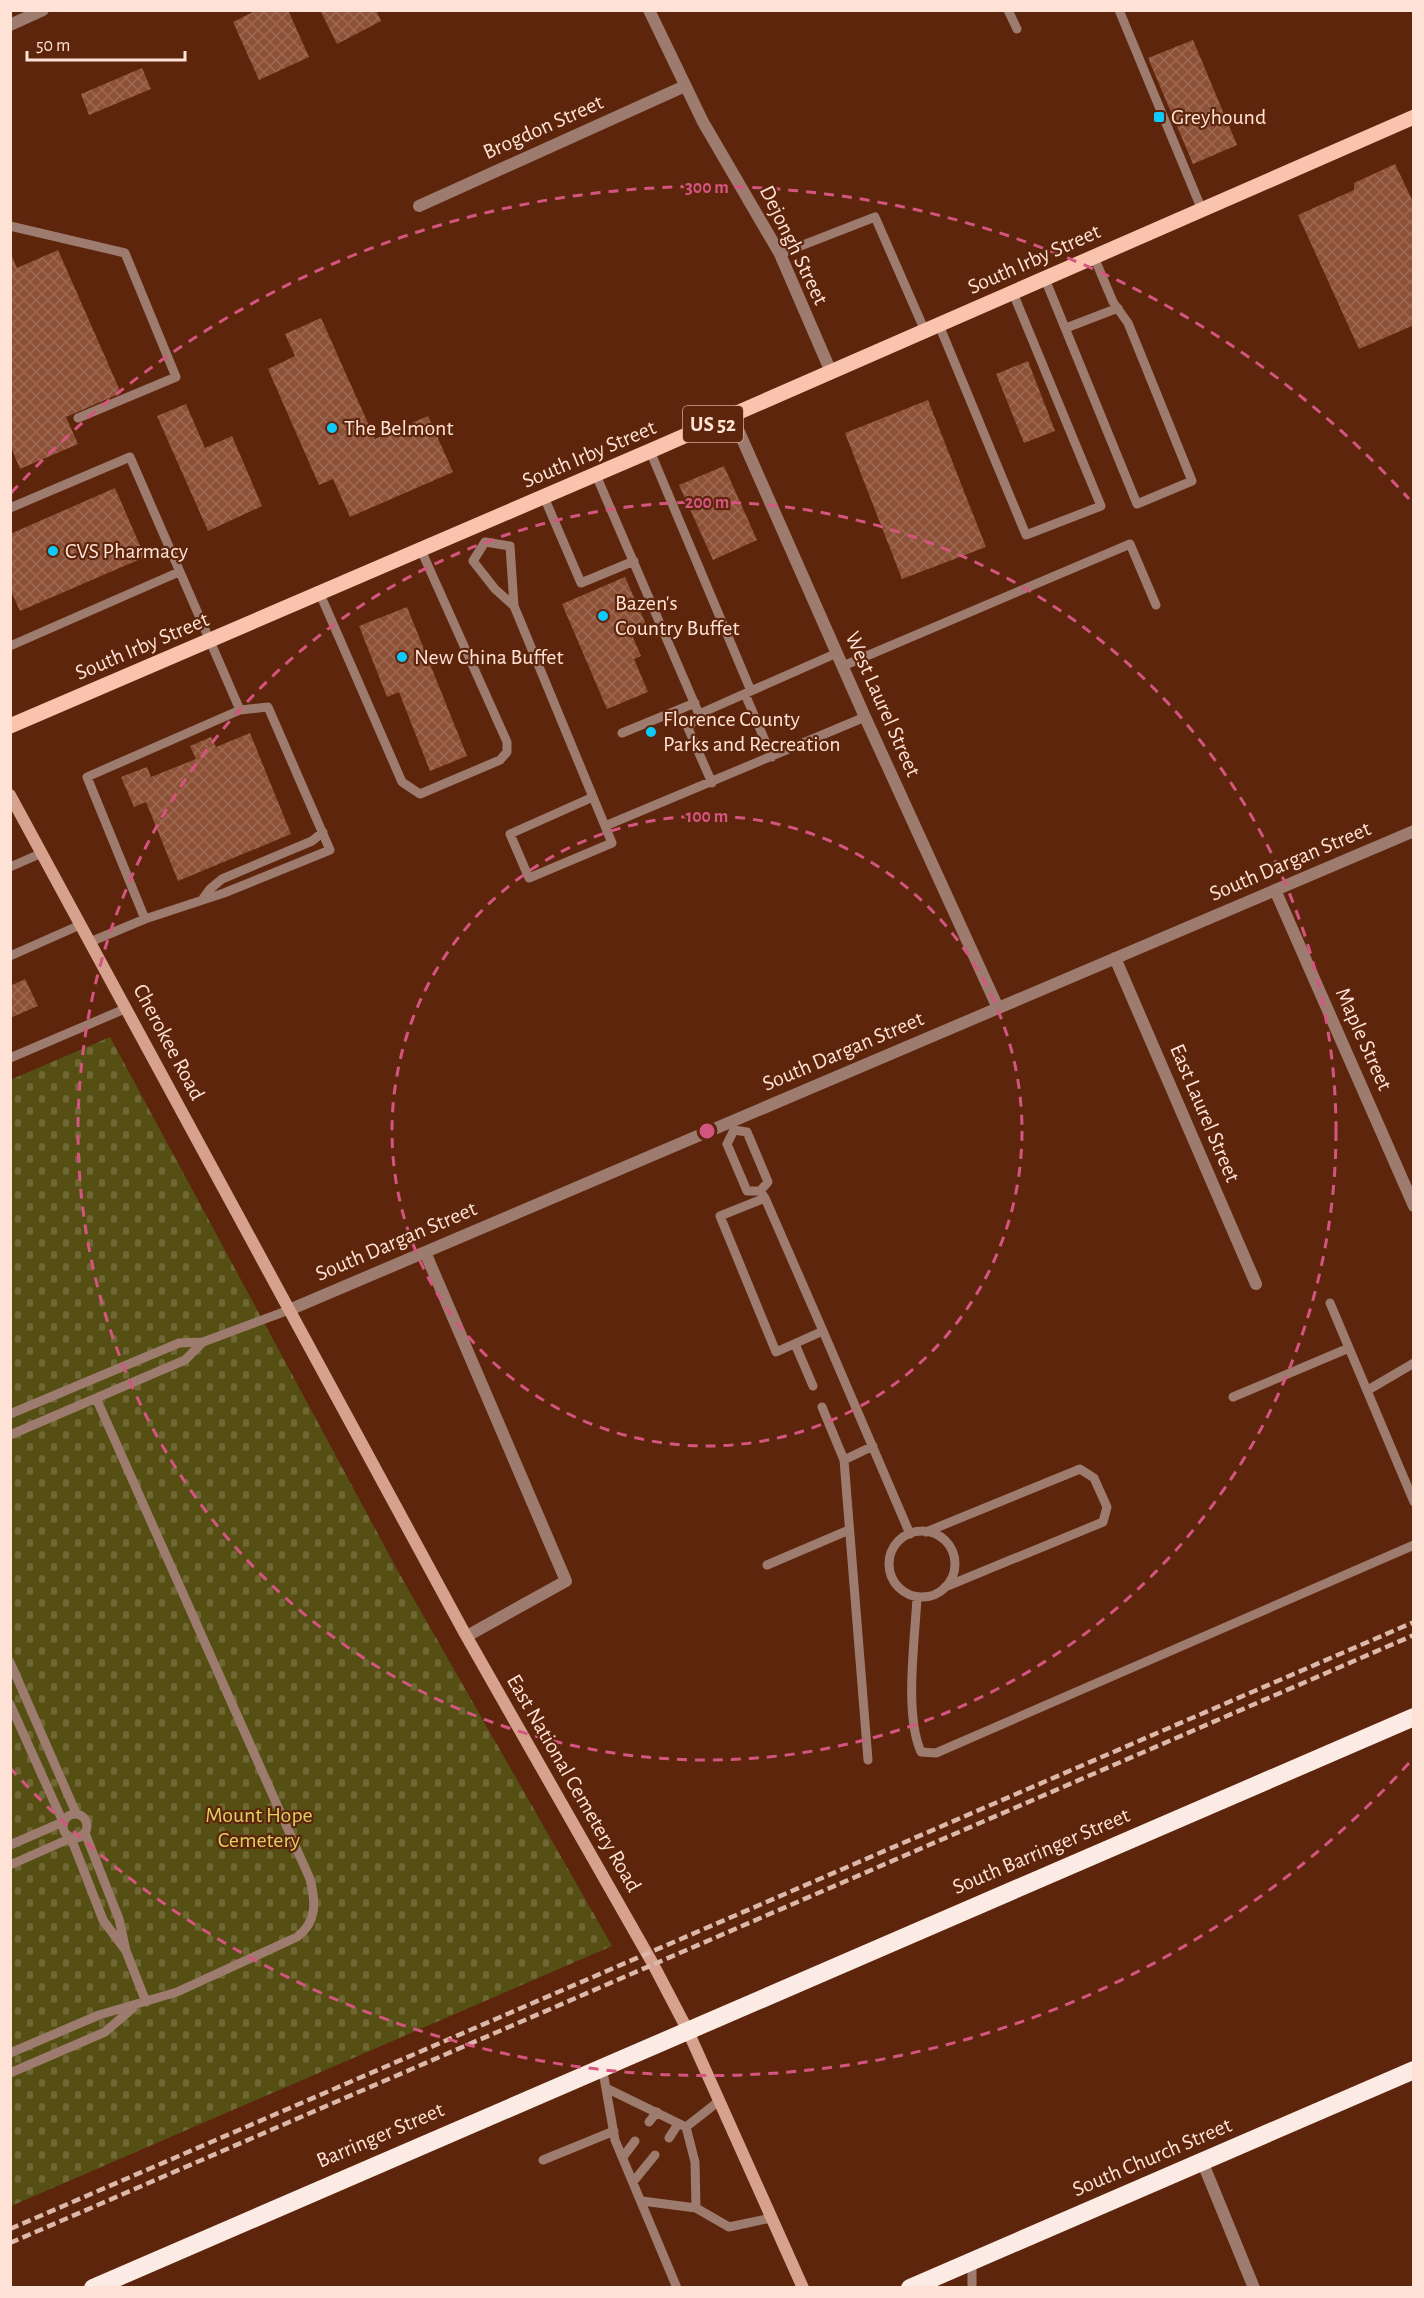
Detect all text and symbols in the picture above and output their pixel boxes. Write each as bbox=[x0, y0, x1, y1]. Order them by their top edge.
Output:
scale bar bbox=[27, 24, 184, 62]
text: 50 m bbox=[36, 37, 70, 55]
street label: Brogdon Street bbox=[480, 91, 606, 163]
place label: Greyhound bbox=[1171, 106, 1266, 128]
marker: Greyhound bbox=[1152, 110, 1166, 124]
text: 300 m bbox=[685, 179, 729, 197]
street label: Dejongh Street bbox=[756, 182, 832, 308]
street label: South Irby Street bbox=[964, 220, 1104, 298]
road number: US 52 bbox=[683, 406, 743, 442]
street label: South Irby Street bbox=[519, 416, 659, 492]
place label: The Belmont bbox=[344, 417, 454, 439]
marker: The Belmont bbox=[325, 421, 339, 435]
text: 200 m bbox=[685, 494, 729, 512]
place label: CVS Pharmacy bbox=[65, 540, 189, 562]
marker: CVS Pharmacy bbox=[46, 544, 60, 558]
place label: Bazen's Country Buffet bbox=[615, 592, 739, 639]
street label: South Irby Street bbox=[72, 608, 212, 684]
marker: Bazen's Country Buffet bbox=[596, 609, 610, 623]
street label: West Laurel Street bbox=[841, 628, 925, 780]
place label: New China Buffet bbox=[414, 646, 563, 668]
marker: New China Buffet bbox=[395, 650, 409, 664]
place label: Florence County Parks and Recreation bbox=[663, 708, 841, 755]
marker: Florence County Parks and Recreation bbox=[644, 725, 658, 739]
text: 100 m bbox=[686, 808, 728, 826]
street label: South Dargan Street bbox=[1206, 817, 1374, 905]
street label: Cherokee Road bbox=[129, 980, 209, 1104]
street label: Maple Street bbox=[1332, 985, 1396, 1093]
street label: South Dargan Street bbox=[759, 1007, 927, 1095]
street label: East Laurel Street bbox=[1166, 1041, 1244, 1185]
centre of rings bbox=[697, 1121, 717, 1141]
street label: South Dargan Street bbox=[312, 1197, 480, 1285]
street label: East National Cemetery Road bbox=[503, 1670, 645, 1896]
park label: Mount Hope Cemetery bbox=[205, 1804, 313, 1851]
street label: South Barringer Street bbox=[949, 1804, 1133, 1898]
street label: Barringer Street bbox=[313, 2098, 447, 2172]
street label: South Church Street bbox=[1069, 2114, 1235, 2200]

